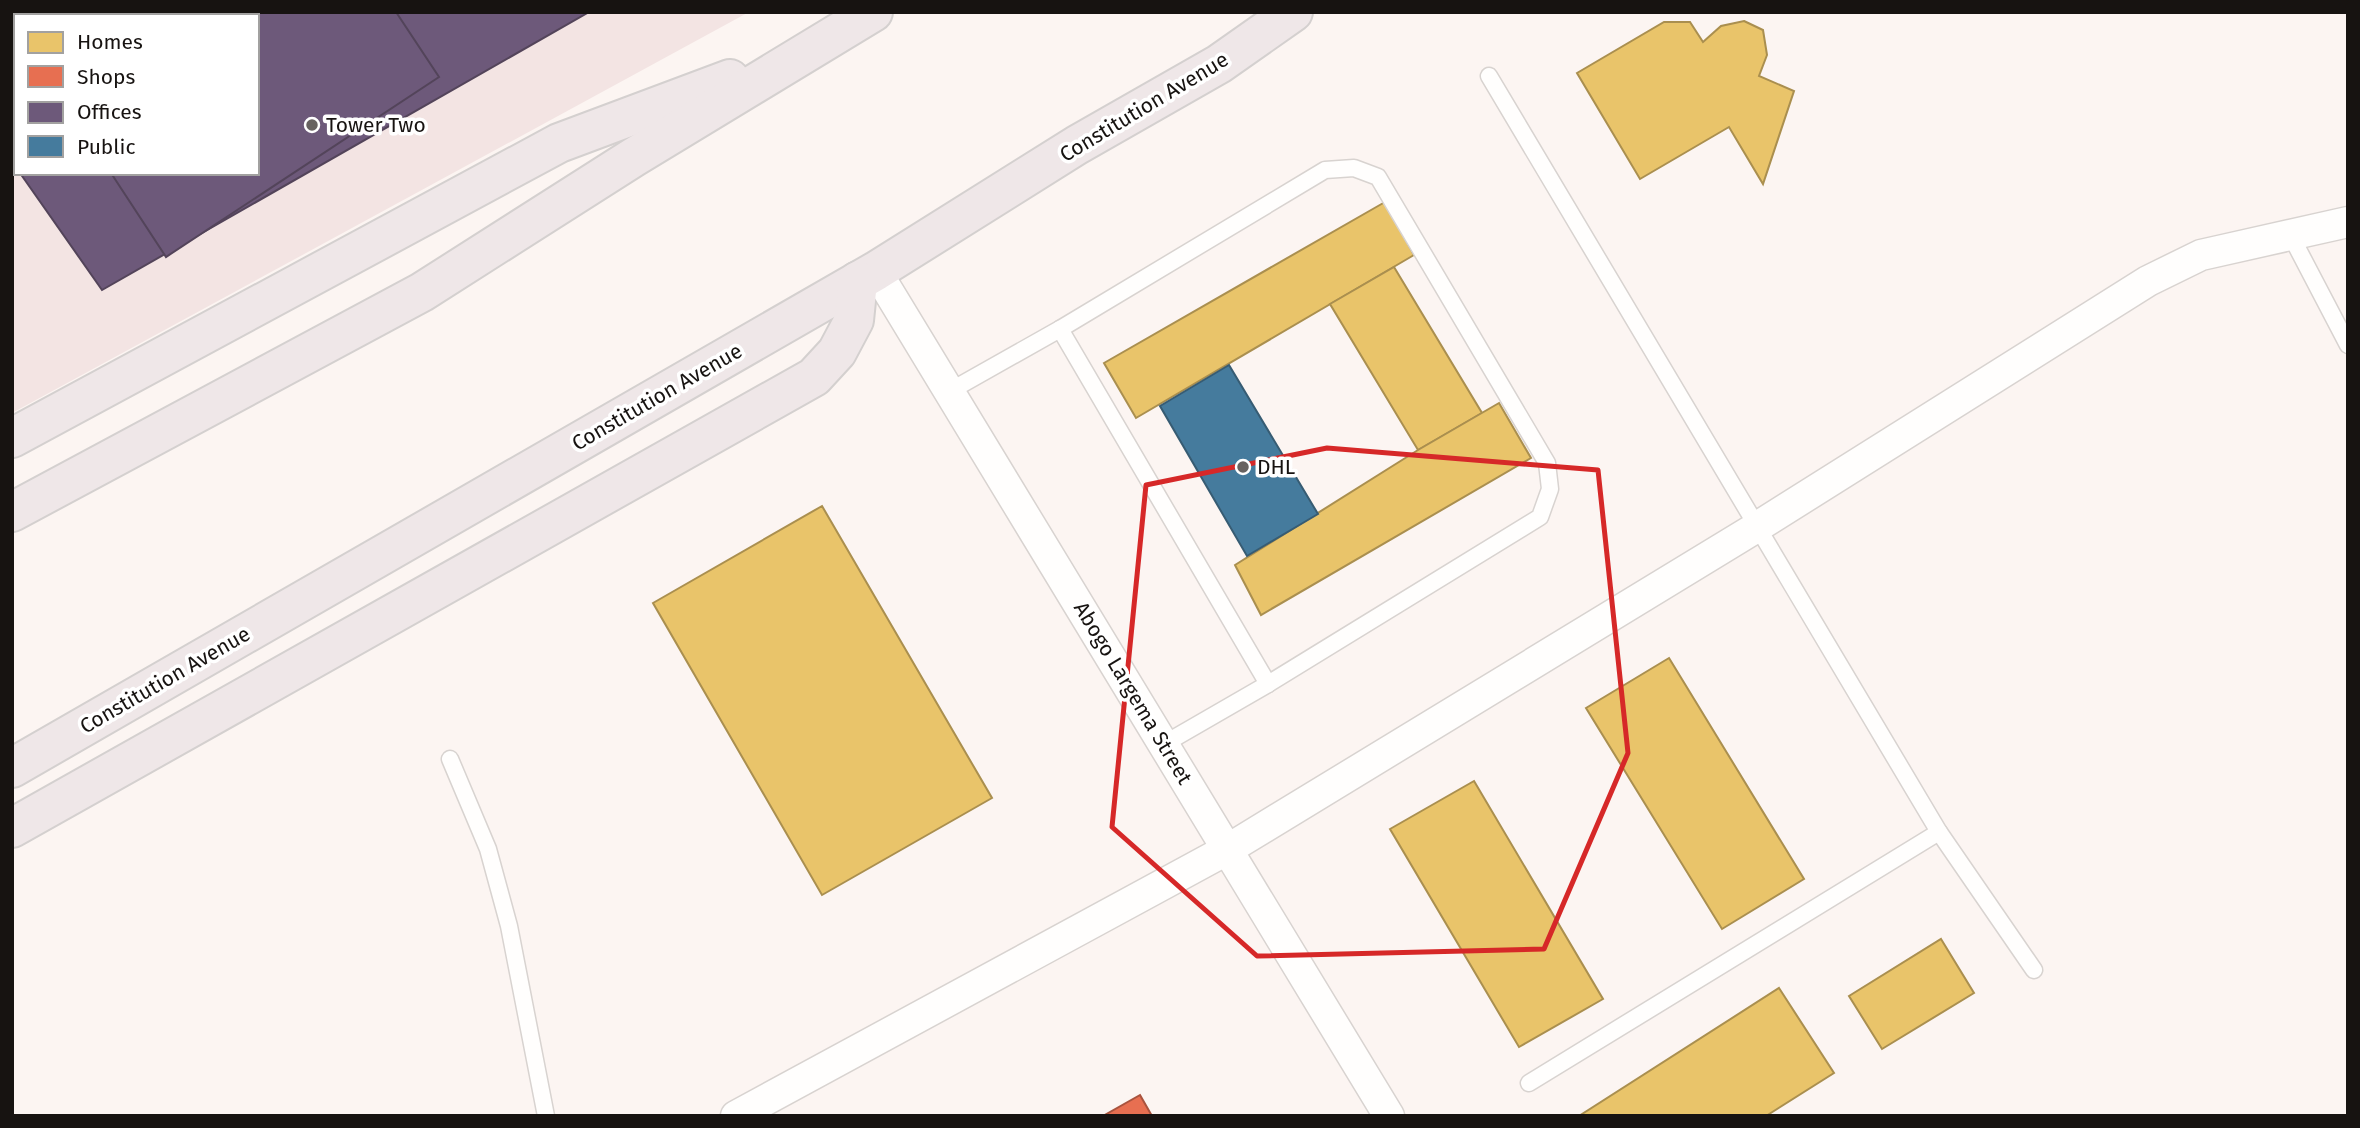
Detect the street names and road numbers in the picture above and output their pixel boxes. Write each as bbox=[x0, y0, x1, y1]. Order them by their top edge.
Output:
street label: Constitution Avenue bbox=[1055, 46, 1233, 168]
street label: Constitution Avenue bbox=[567, 338, 747, 456]
street label: Abogo Largema Street bbox=[1068, 597, 1198, 789]
street label: Constitution Avenue bbox=[75, 621, 255, 739]

